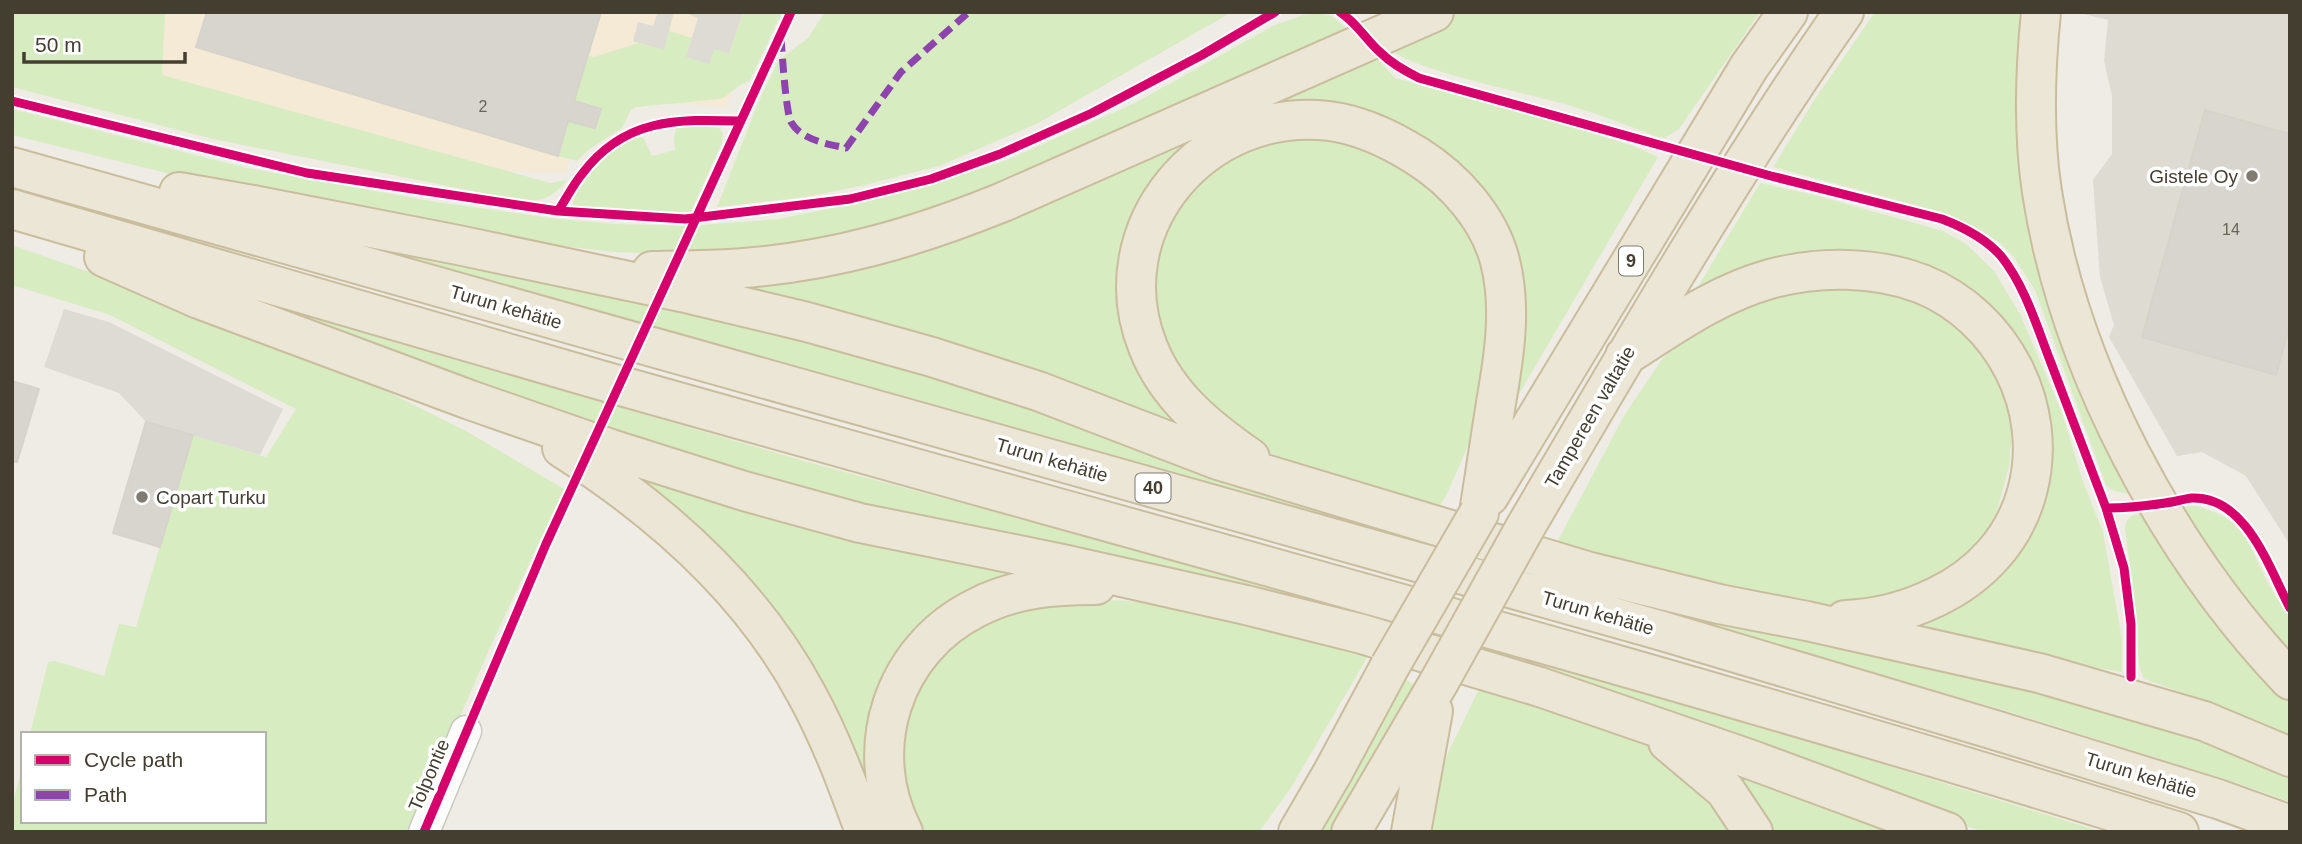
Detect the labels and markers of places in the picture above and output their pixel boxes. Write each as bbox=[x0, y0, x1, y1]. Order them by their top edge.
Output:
place label: Gistele Oy bbox=[2149, 166, 2238, 187]
marker: Gistele Oy bbox=[2244, 168, 2260, 184]
place label: Copart Turku bbox=[156, 487, 266, 508]
marker: Copart Turku bbox=[134, 489, 150, 505]

